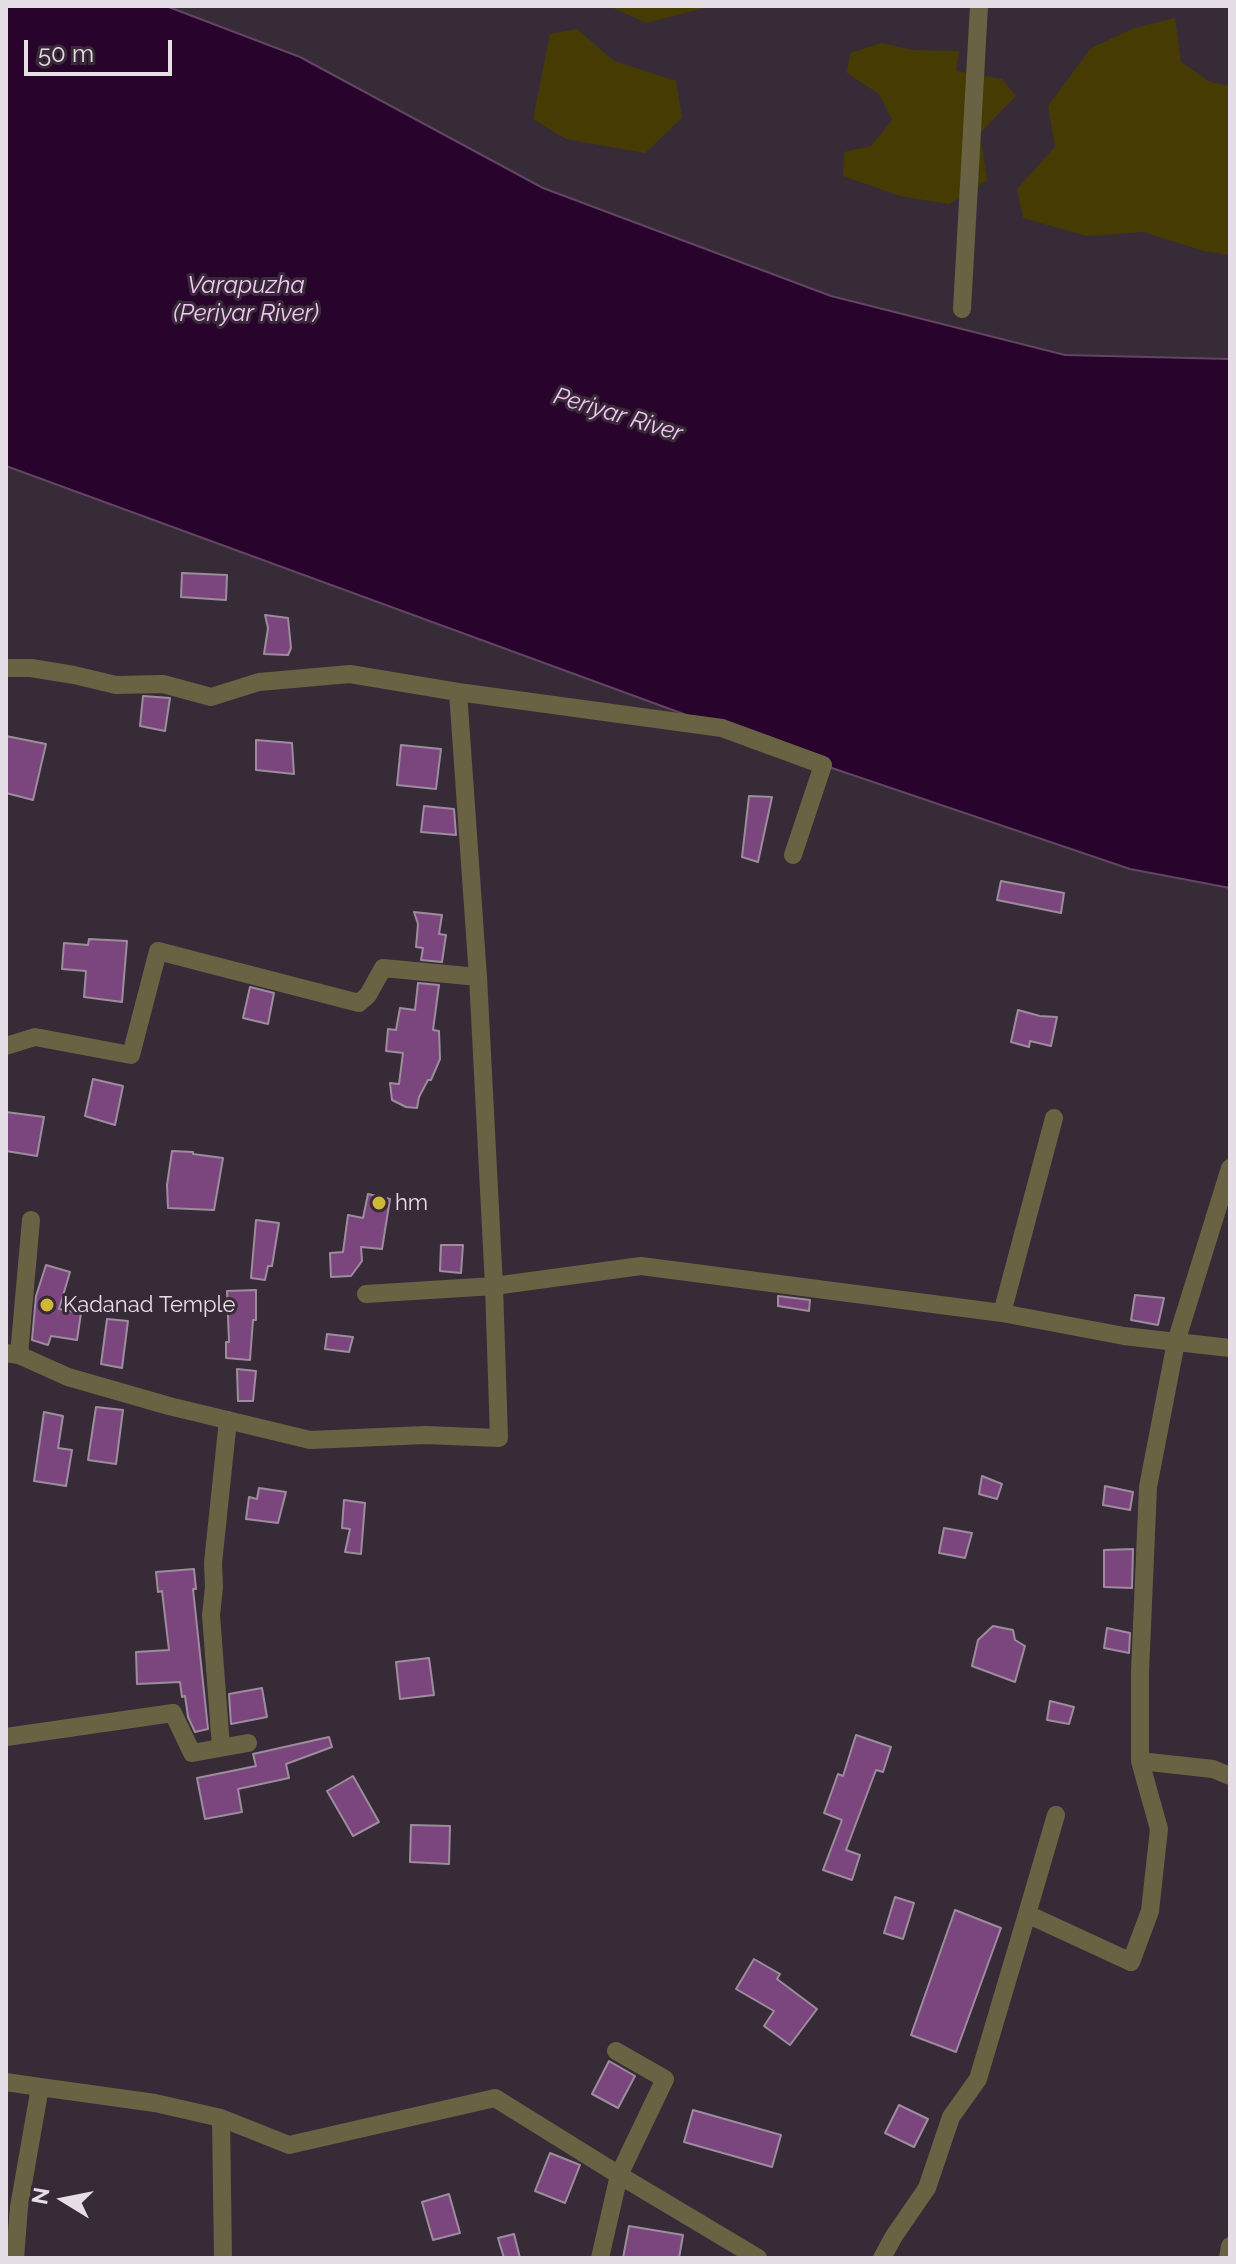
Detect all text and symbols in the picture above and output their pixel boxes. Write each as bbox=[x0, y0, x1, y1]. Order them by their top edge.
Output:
scale bar bbox=[28, 24, 176, 74]
text: 50 m bbox=[38, 39, 94, 68]
water label: Varapuzha (Periyar River) bbox=[173, 272, 319, 328]
water label: Periyar River bbox=[550, 382, 686, 448]
place label: hm bbox=[395, 1190, 428, 1216]
marker: hm bbox=[370, 1194, 388, 1212]
place label: Kadanad Temple bbox=[63, 1292, 235, 1318]
marker: Kadanad Temple bbox=[38, 1296, 56, 1314]
north arrow bbox=[24, 2160, 104, 2240]
text: N bbox=[26, 2185, 55, 2206]

